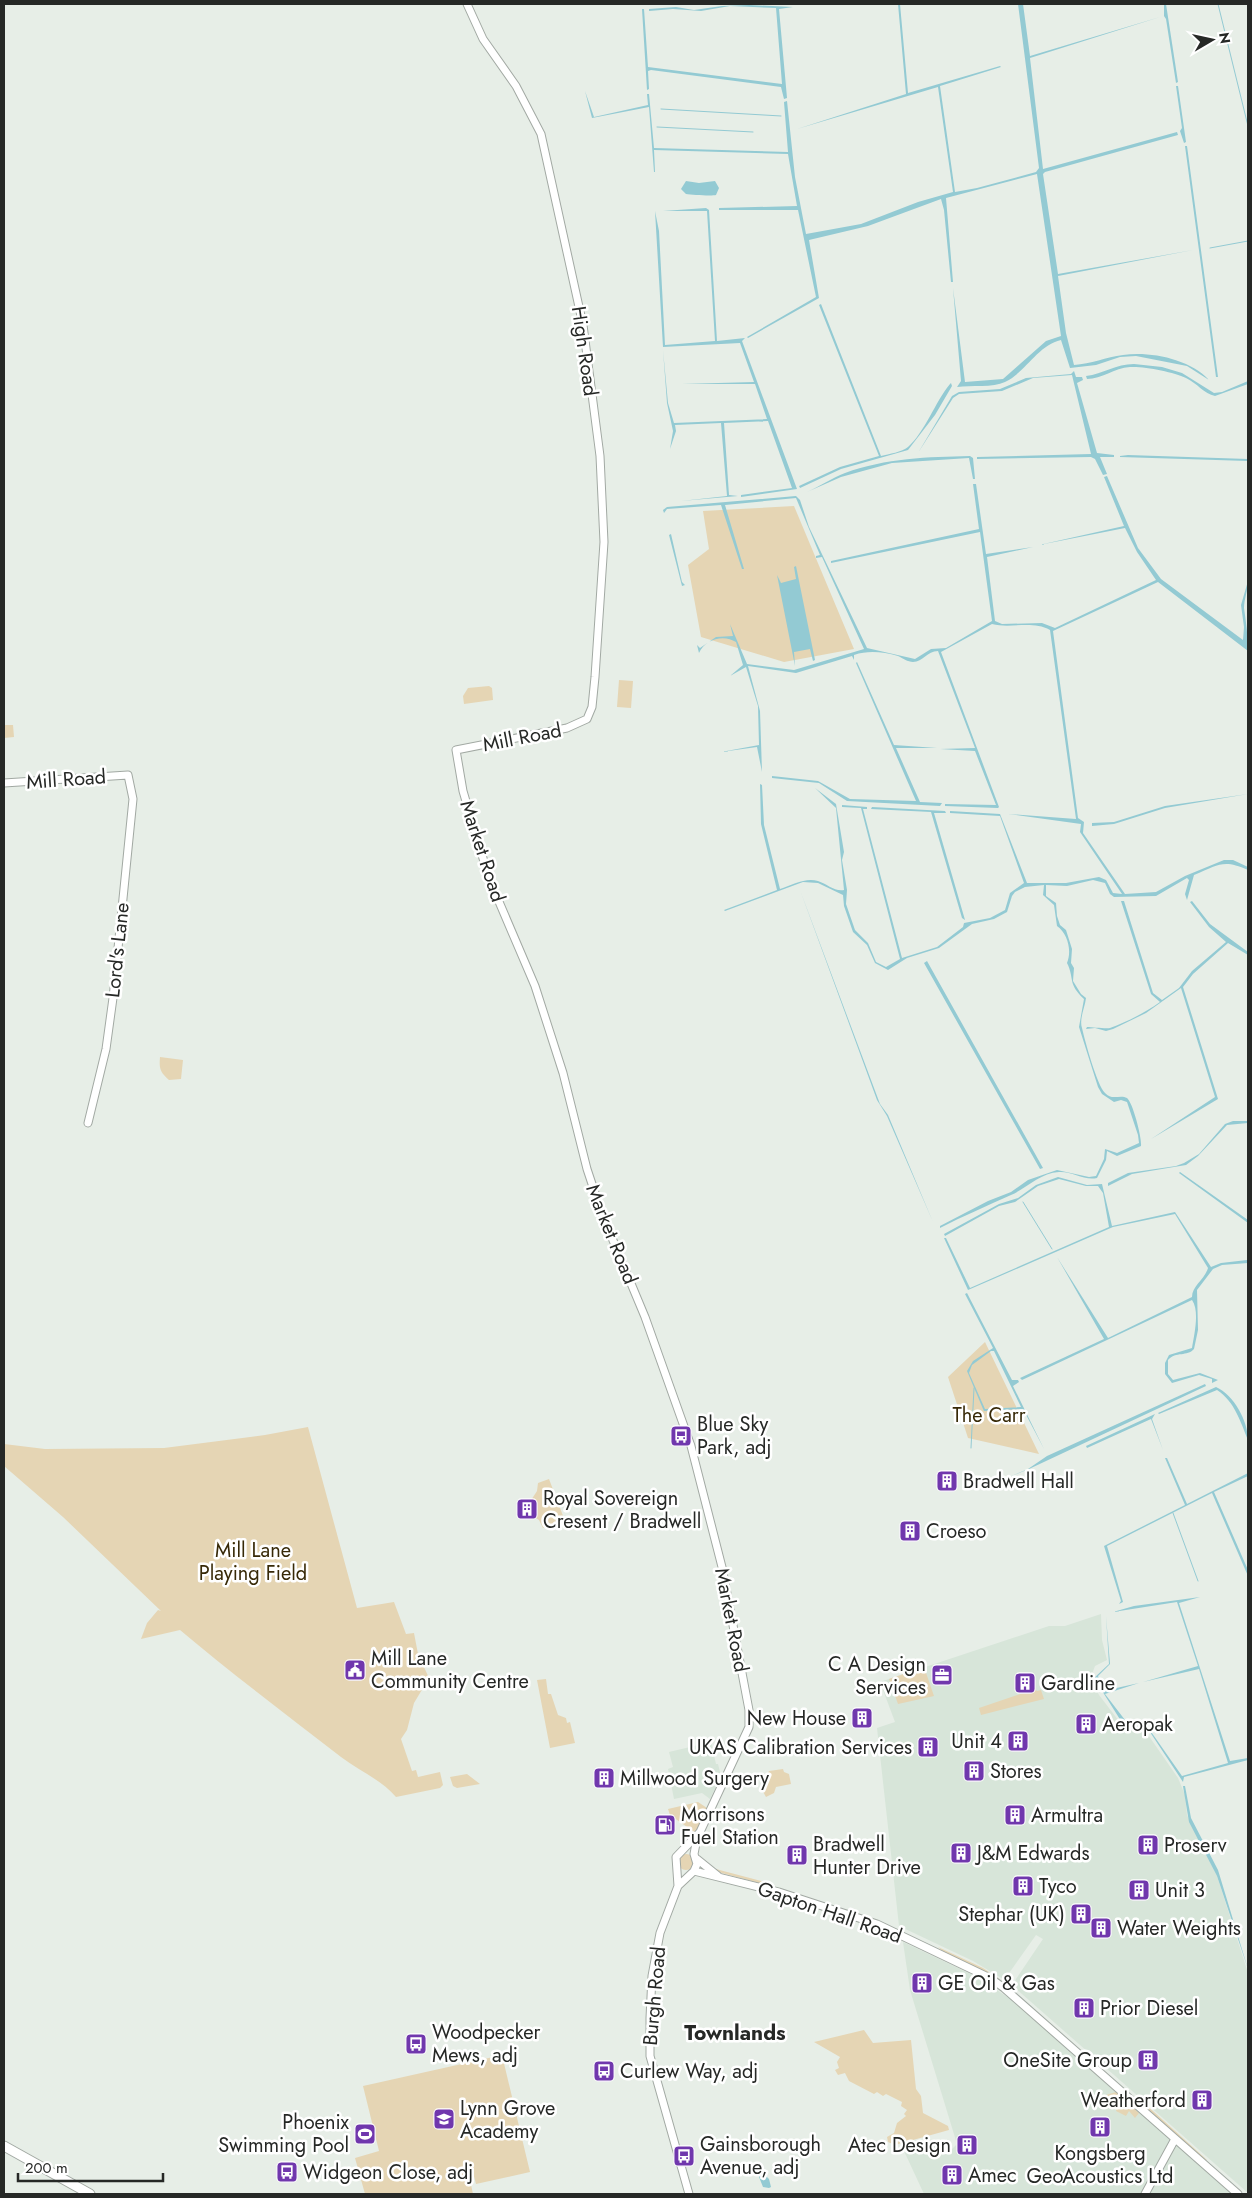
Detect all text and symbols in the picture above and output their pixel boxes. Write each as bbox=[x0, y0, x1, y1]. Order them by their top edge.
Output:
north arrow bbox=[1187, 15, 1237, 65]
text: N bbox=[1214, 31, 1236, 45]
street label: High Road bbox=[564, 304, 605, 398]
street label: Mill Road bbox=[480, 716, 564, 759]
street label: Mill Road bbox=[25, 762, 107, 797]
street label: Market Road bbox=[452, 797, 513, 906]
street label: Lord's Lane bbox=[98, 901, 137, 999]
street label: Market Road bbox=[578, 1180, 645, 1288]
park label: The Carr bbox=[952, 1401, 1026, 1430]
place label: Blue Sky Park, adj bbox=[697, 1410, 771, 1462]
bus stop icon: Blue Sky Park, adj bbox=[669, 1424, 693, 1448]
place label: Bradwell Hall bbox=[963, 1467, 1074, 1496]
building icon: Bradwell Hall bbox=[935, 1469, 959, 1493]
place label: Royal Sovereign Cresent / Bradwell bbox=[543, 1484, 701, 1536]
building icon: Royal Sovereign Cresent / Bradwell bbox=[515, 1497, 539, 1521]
place label: Croeso bbox=[926, 1517, 987, 1546]
building icon: Croeso bbox=[898, 1519, 922, 1543]
park label: Mill Lane Playing Field bbox=[199, 1536, 307, 1588]
street label: Market Road bbox=[707, 1566, 756, 1675]
place label: Mill Lane Community Centre bbox=[371, 1644, 529, 1696]
place label: C A Design Services bbox=[828, 1650, 926, 1702]
public building icon: Mill Lane Community Centre bbox=[343, 1658, 367, 1682]
office icon: C A Design Services bbox=[930, 1663, 954, 1687]
place label: Gardline bbox=[1041, 1669, 1115, 1698]
building icon: Gardline bbox=[1013, 1671, 1037, 1695]
place label: New House bbox=[747, 1704, 846, 1733]
building icon: New House bbox=[850, 1706, 874, 1730]
place label: Aeropak bbox=[1102, 1710, 1173, 1739]
building icon: Aeropak bbox=[1074, 1712, 1098, 1736]
place label: Unit 4 bbox=[951, 1727, 1002, 1756]
building icon: Unit 4 bbox=[1006, 1729, 1030, 1753]
place label: UKAS Calibration Services bbox=[689, 1733, 912, 1762]
building icon: UKAS Calibration Services bbox=[916, 1735, 940, 1759]
place label: Stores bbox=[990, 1757, 1042, 1786]
building icon: Stores bbox=[962, 1759, 986, 1783]
place label: Millwood Surgery bbox=[620, 1764, 769, 1793]
building icon: Millwood Surgery bbox=[592, 1766, 616, 1790]
place label: Morrisons Fuel Station bbox=[681, 1800, 779, 1852]
place label: Armultra bbox=[1031, 1801, 1103, 1830]
building icon: Armultra bbox=[1003, 1803, 1027, 1827]
fuel station icon: Morrisons Fuel Station bbox=[653, 1813, 677, 1837]
place label: Bradwell Hunter Drive bbox=[813, 1830, 921, 1882]
place label: Proserv bbox=[1164, 1831, 1227, 1860]
building icon: Proserv bbox=[1136, 1833, 1160, 1857]
place label: J&M Edwards bbox=[974, 1839, 1089, 1868]
building icon: J&M Edwards bbox=[949, 1841, 973, 1865]
building icon: Bradwell Hunter Drive bbox=[785, 1843, 809, 1867]
place label: Tyco bbox=[1039, 1872, 1077, 1901]
street label: Gapton Hall Road bbox=[754, 1874, 906, 1951]
building icon: Tyco bbox=[1011, 1874, 1035, 1898]
place label: Unit 3 bbox=[1155, 1876, 1205, 1905]
building icon: Unit 3 bbox=[1127, 1878, 1151, 1902]
place label: Stephar (UK) bbox=[958, 1900, 1065, 1929]
building icon: Stephar (UK) bbox=[1069, 1902, 1093, 1926]
place label: Water Weights bbox=[1117, 1914, 1241, 1943]
building icon: Water Weights bbox=[1089, 1916, 1113, 1940]
street label: Burgh Road bbox=[636, 1945, 673, 2047]
place label: GE Oil & Gas bbox=[938, 1969, 1055, 1998]
building icon: GE Oil & Gas bbox=[910, 1971, 934, 1995]
place label: Prior Diesel bbox=[1100, 1994, 1198, 2023]
building icon: Prior Diesel bbox=[1072, 1996, 1096, 2020]
place label: Woodpecker Mews, adj bbox=[432, 2018, 540, 2070]
district label: Townlands bbox=[684, 2018, 786, 2048]
bus stop icon: Woodpecker Mews, adj bbox=[404, 2032, 428, 2056]
place label: OneSite Group bbox=[1003, 2046, 1132, 2075]
building icon: OneSite Group bbox=[1136, 2048, 1160, 2072]
place label: Curlew Way, adj bbox=[620, 2057, 758, 2086]
bus stop icon: Curlew Way, adj bbox=[592, 2059, 616, 2083]
place label: Weatherford bbox=[1081, 2086, 1186, 2115]
building icon: Weatherford bbox=[1190, 2088, 1214, 2112]
place label: Lynn Grove Academy bbox=[460, 2094, 555, 2146]
school or university icon: Lynn Grove Academy bbox=[432, 2107, 456, 2131]
place label: Phoenix Swimming Pool bbox=[218, 2108, 350, 2160]
building icon: Kongsberg GeoAcoustics Ltd bbox=[1088, 2115, 1112, 2139]
sports icon: Phoenix Swimming Pool bbox=[353, 2122, 377, 2146]
place label: Gainsborough Avenue, adj bbox=[700, 2130, 821, 2182]
place label: Atec Design bbox=[848, 2131, 951, 2160]
building icon: Atec Design bbox=[955, 2133, 979, 2157]
place label: Kongsberg GeoAcoustics Ltd bbox=[1027, 2139, 1173, 2191]
bus stop icon: Gainsborough Avenue, adj bbox=[672, 2144, 696, 2168]
scale bar bbox=[18, 2150, 162, 2182]
text: 200 m bbox=[25, 2157, 68, 2179]
place label: Widgeon Close, adj bbox=[303, 2158, 473, 2187]
bus stop icon: Widgeon Close, adj bbox=[275, 2160, 299, 2184]
place label: Amec bbox=[968, 2161, 1017, 2190]
building icon: Amec bbox=[940, 2163, 964, 2187]

